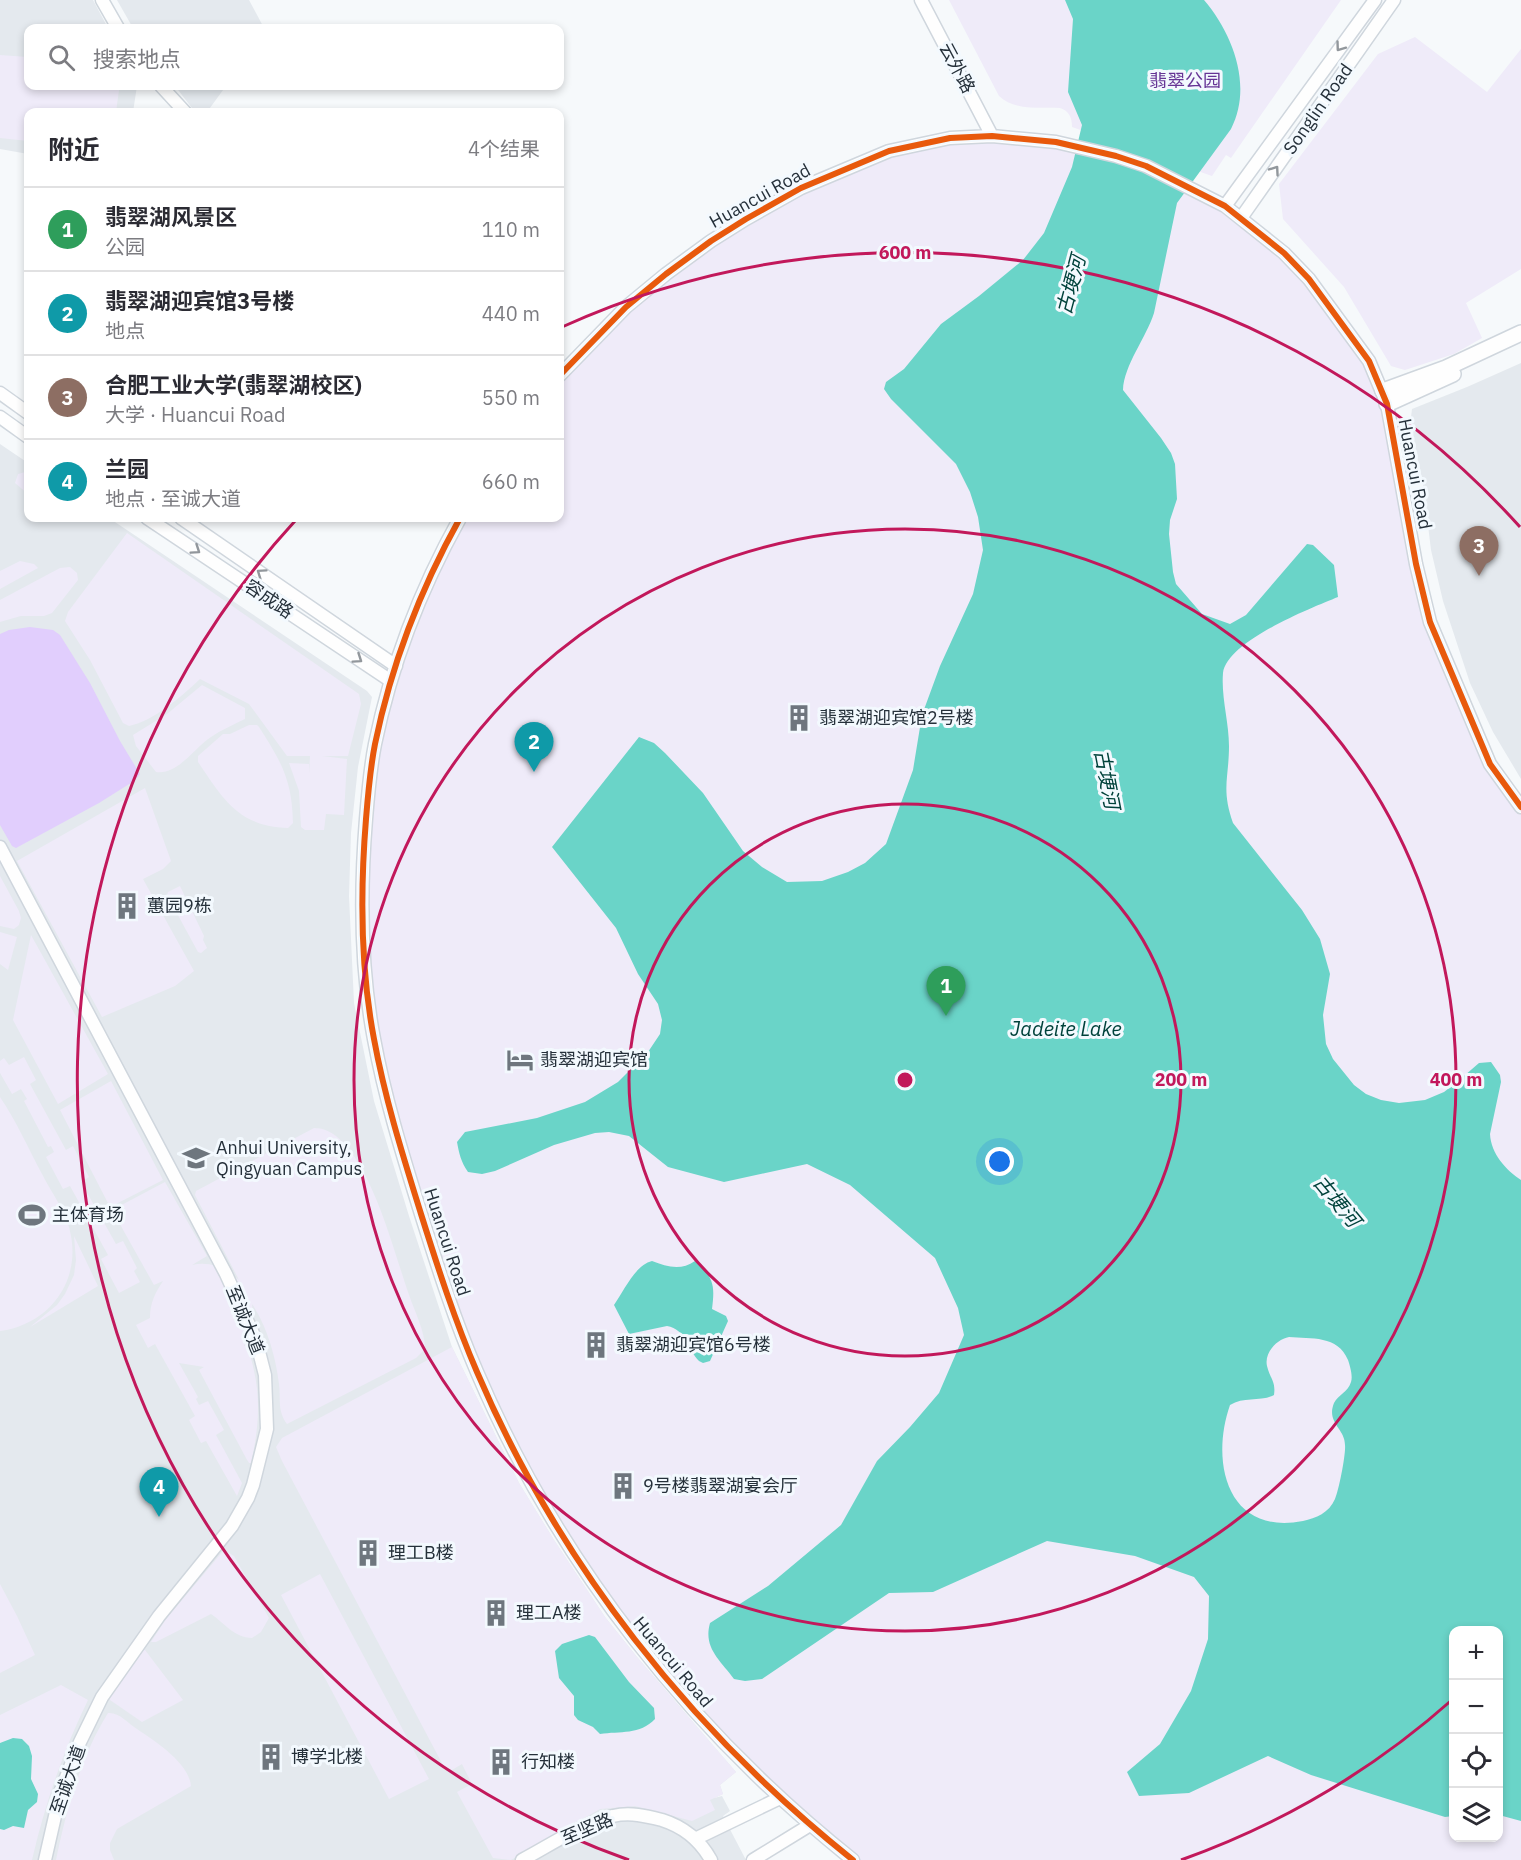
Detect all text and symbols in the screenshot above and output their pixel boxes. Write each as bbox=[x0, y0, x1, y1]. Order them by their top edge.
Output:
search box bbox=[24, 24, 564, 90]
street label: 云外路 bbox=[935, 39, 980, 97]
icon: search bbox=[45, 41, 78, 74]
one-way arrow bbox=[1336, 41, 1347, 52]
text: 搜索地点 bbox=[93, 44, 181, 73]
street label: Songlin Road bbox=[1278, 59, 1357, 159]
park label: 翡翠公园 bbox=[1149, 69, 1221, 92]
text: 附近 bbox=[48, 132, 100, 166]
text: 4个结果 bbox=[468, 135, 540, 162]
street label: Huancui Road bbox=[705, 158, 814, 233]
one-way arrow bbox=[1268, 166, 1279, 177]
text: 翡翠湖风景区 bbox=[105, 202, 237, 231]
text: 1 bbox=[62, 216, 74, 243]
text: 110 m bbox=[482, 216, 540, 243]
text: 公园 bbox=[105, 233, 145, 260]
text: 600 m bbox=[879, 241, 931, 264]
water label: 古埂河 bbox=[1050, 249, 1092, 317]
text: 翡翠湖迎宾馆3号楼 bbox=[105, 286, 294, 315]
text: 2 bbox=[62, 300, 74, 327]
text: 440 m bbox=[482, 300, 540, 327]
text: 地点 bbox=[105, 317, 145, 344]
text: 合肥工业大学(翡翠湖校区) bbox=[105, 370, 362, 399]
text: 3 bbox=[62, 384, 74, 411]
text: 550 m bbox=[482, 384, 540, 411]
text: 大学 · Huancui Road bbox=[105, 401, 286, 428]
street label: Huancui Road bbox=[1393, 417, 1437, 531]
text: 兰园 bbox=[105, 454, 149, 483]
text: 4 bbox=[62, 468, 74, 495]
text: 660 m bbox=[482, 468, 540, 495]
text: 地点 · 至诚大道 bbox=[105, 485, 241, 512]
pin: 3 bbox=[1460, 526, 1498, 576]
one-way arrow bbox=[189, 543, 200, 554]
one-way arrow bbox=[257, 569, 268, 580]
street label: 容成路 bbox=[240, 574, 298, 623]
one-way arrow bbox=[351, 652, 362, 663]
building icon: 翡翠湖迎宾馆2号楼 bbox=[784, 703, 814, 733]
place label: 翡翠湖迎宾馆2号楼 bbox=[819, 706, 974, 729]
pin: 2 bbox=[514, 722, 554, 772]
water label: 古埂河 bbox=[1089, 747, 1127, 815]
building icon: 蕙园9栋 bbox=[112, 891, 142, 921]
place label: 蕙园9栋 bbox=[147, 894, 212, 917]
pin: 1 bbox=[926, 966, 966, 1016]
water label: Jadeite Lake bbox=[1010, 1015, 1122, 1042]
hotel icon: 翡翠湖迎宾馆 bbox=[505, 1045, 535, 1075]
place label: 翡翠湖迎宾馆 bbox=[540, 1048, 648, 1071]
text: 200 m bbox=[1155, 1068, 1207, 1091]
text: 400 m bbox=[1430, 1068, 1482, 1091]
centre of rings bbox=[895, 1070, 915, 1090]
place label: Anhui University, Qingyuan Campus bbox=[216, 1136, 362, 1180]
school or university icon: Anhui University, Qingyuan Campus bbox=[181, 1143, 211, 1173]
your location bbox=[985, 1147, 1014, 1176]
water label: 古埂河 bbox=[1308, 1169, 1370, 1235]
street label: Huancui Road bbox=[419, 1185, 476, 1299]
sports icon: 主体育场 bbox=[17, 1200, 47, 1230]
place label: 主体育场 bbox=[52, 1203, 124, 1226]
street label: 至诚大道 bbox=[221, 1282, 270, 1357]
building icon: 翡翠湖迎宾馆6号楼 bbox=[581, 1330, 611, 1360]
place label: 翡翠湖迎宾馆6号楼 bbox=[616, 1333, 771, 1356]
pin: 4 bbox=[140, 1468, 178, 1517]
building icon: 9号楼翡翠湖宴会厅 bbox=[608, 1471, 638, 1501]
place label: 9号楼翡翠湖宴会厅 bbox=[643, 1474, 798, 1497]
building icon: 理工B楼 bbox=[353, 1538, 383, 1568]
place label: 理工B楼 bbox=[388, 1541, 454, 1564]
building icon: 理工A楼 bbox=[481, 1598, 511, 1628]
place label: 理工A楼 bbox=[516, 1601, 582, 1624]
street label: Huancui Road bbox=[629, 1611, 718, 1712]
map controls bbox=[1449, 1626, 1503, 1842]
button: + bbox=[1449, 1626, 1503, 1680]
button: − bbox=[1449, 1680, 1503, 1734]
button: locate bbox=[1449, 1734, 1503, 1788]
street label: 至诚大道 bbox=[45, 1742, 90, 1818]
building icon: 博学北楼 bbox=[256, 1742, 286, 1772]
place label: 博学北楼 bbox=[291, 1745, 363, 1768]
building icon: 行知楼 bbox=[486, 1747, 516, 1777]
place label: 行知楼 bbox=[521, 1750, 575, 1773]
button: layers bbox=[1449, 1788, 1503, 1842]
street label: 至坚路 bbox=[557, 1807, 616, 1850]

